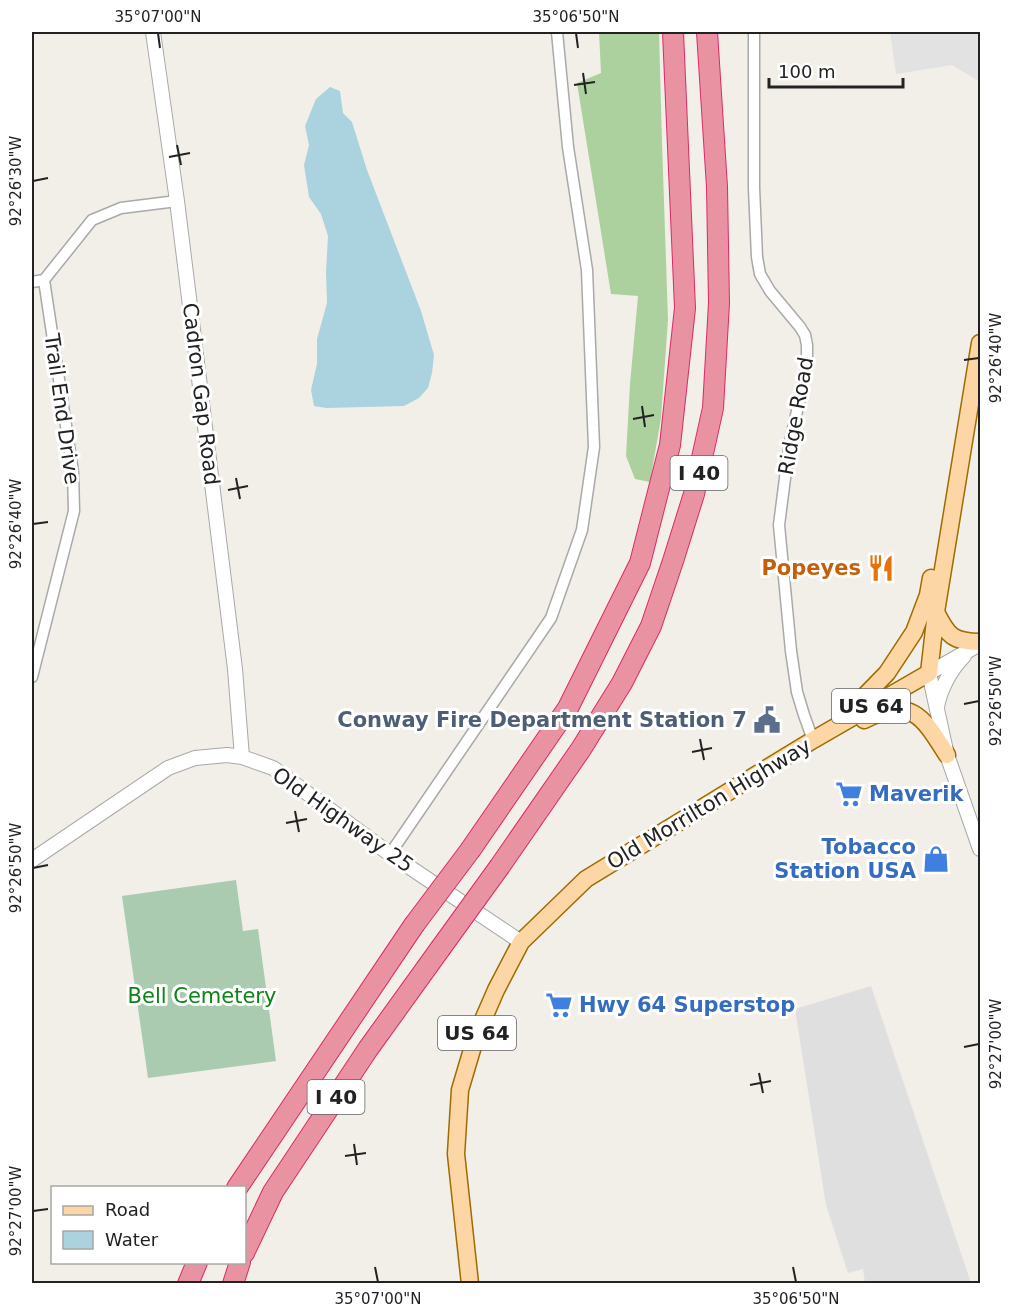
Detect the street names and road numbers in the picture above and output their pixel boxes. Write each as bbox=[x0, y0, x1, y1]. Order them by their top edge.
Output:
street label: Cadron Gap Road bbox=[178, 301, 224, 487]
street label: Trail End Drive bbox=[39, 331, 84, 486]
street label: Ridge Road bbox=[774, 355, 818, 477]
road number: I 40 bbox=[670, 456, 728, 490]
road number: US 64 bbox=[832, 689, 910, 723]
street label: Old Morrilton Highway bbox=[603, 734, 815, 874]
street label: Old Highway 25 bbox=[268, 762, 418, 878]
road number: US 64 bbox=[438, 1016, 516, 1050]
road number: I 40 bbox=[308, 1080, 364, 1114]

